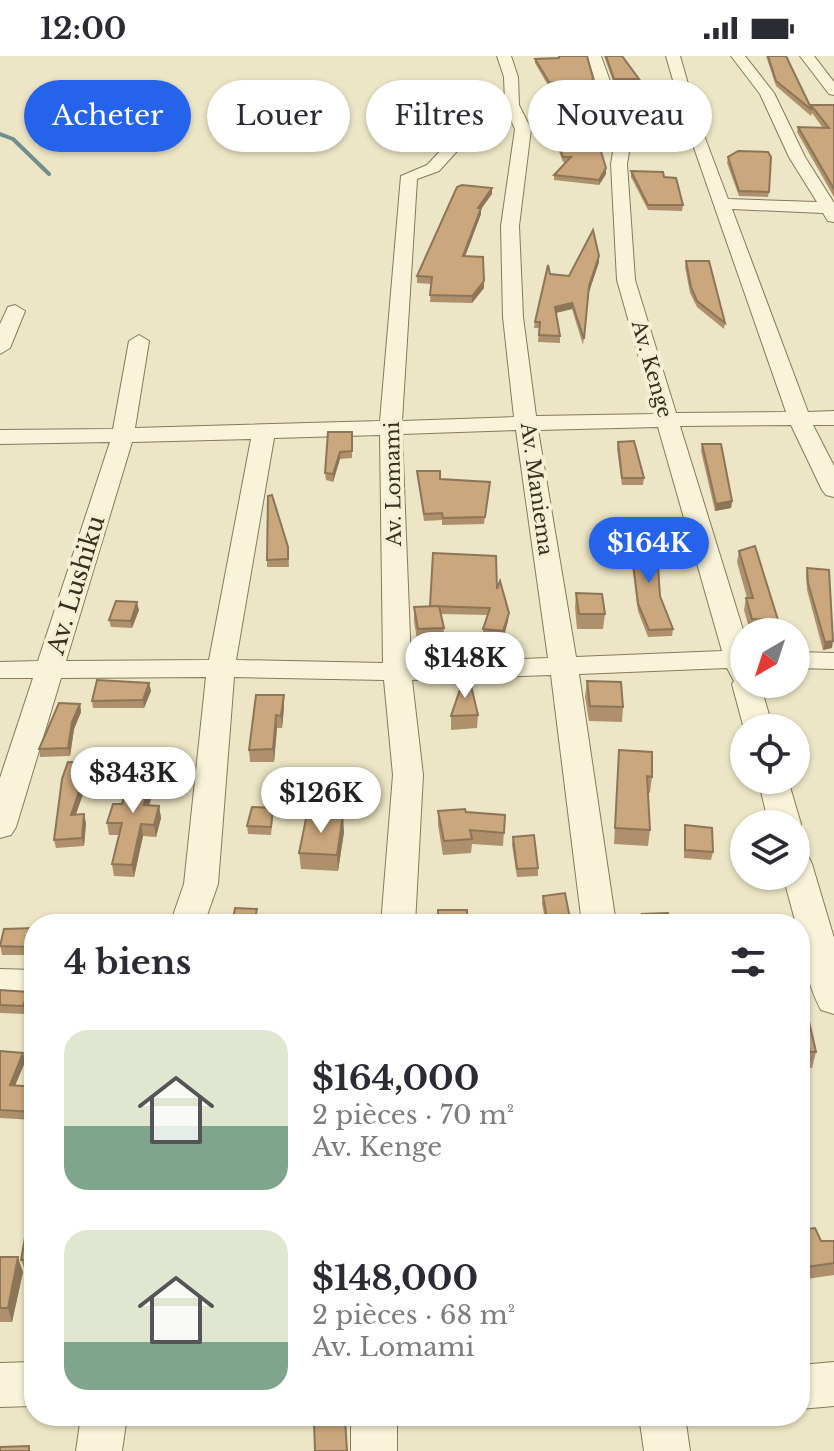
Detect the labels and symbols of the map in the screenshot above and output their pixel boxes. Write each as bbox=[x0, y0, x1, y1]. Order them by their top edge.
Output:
street label: Av. Kenge bbox=[626, 317, 677, 420]
street label: Av. Maniema bbox=[516, 420, 558, 558]
street label: Av. Lomami bbox=[380, 421, 406, 548]
street label: Av. Lushiku bbox=[40, 512, 110, 659]
pin: $164K bbox=[593, 517, 705, 585]
north arrow bbox=[730, 618, 810, 698]
pin: $148K bbox=[409, 632, 521, 700]
pin: $343K bbox=[77, 747, 189, 815]
pin: $126K bbox=[265, 767, 377, 835]

